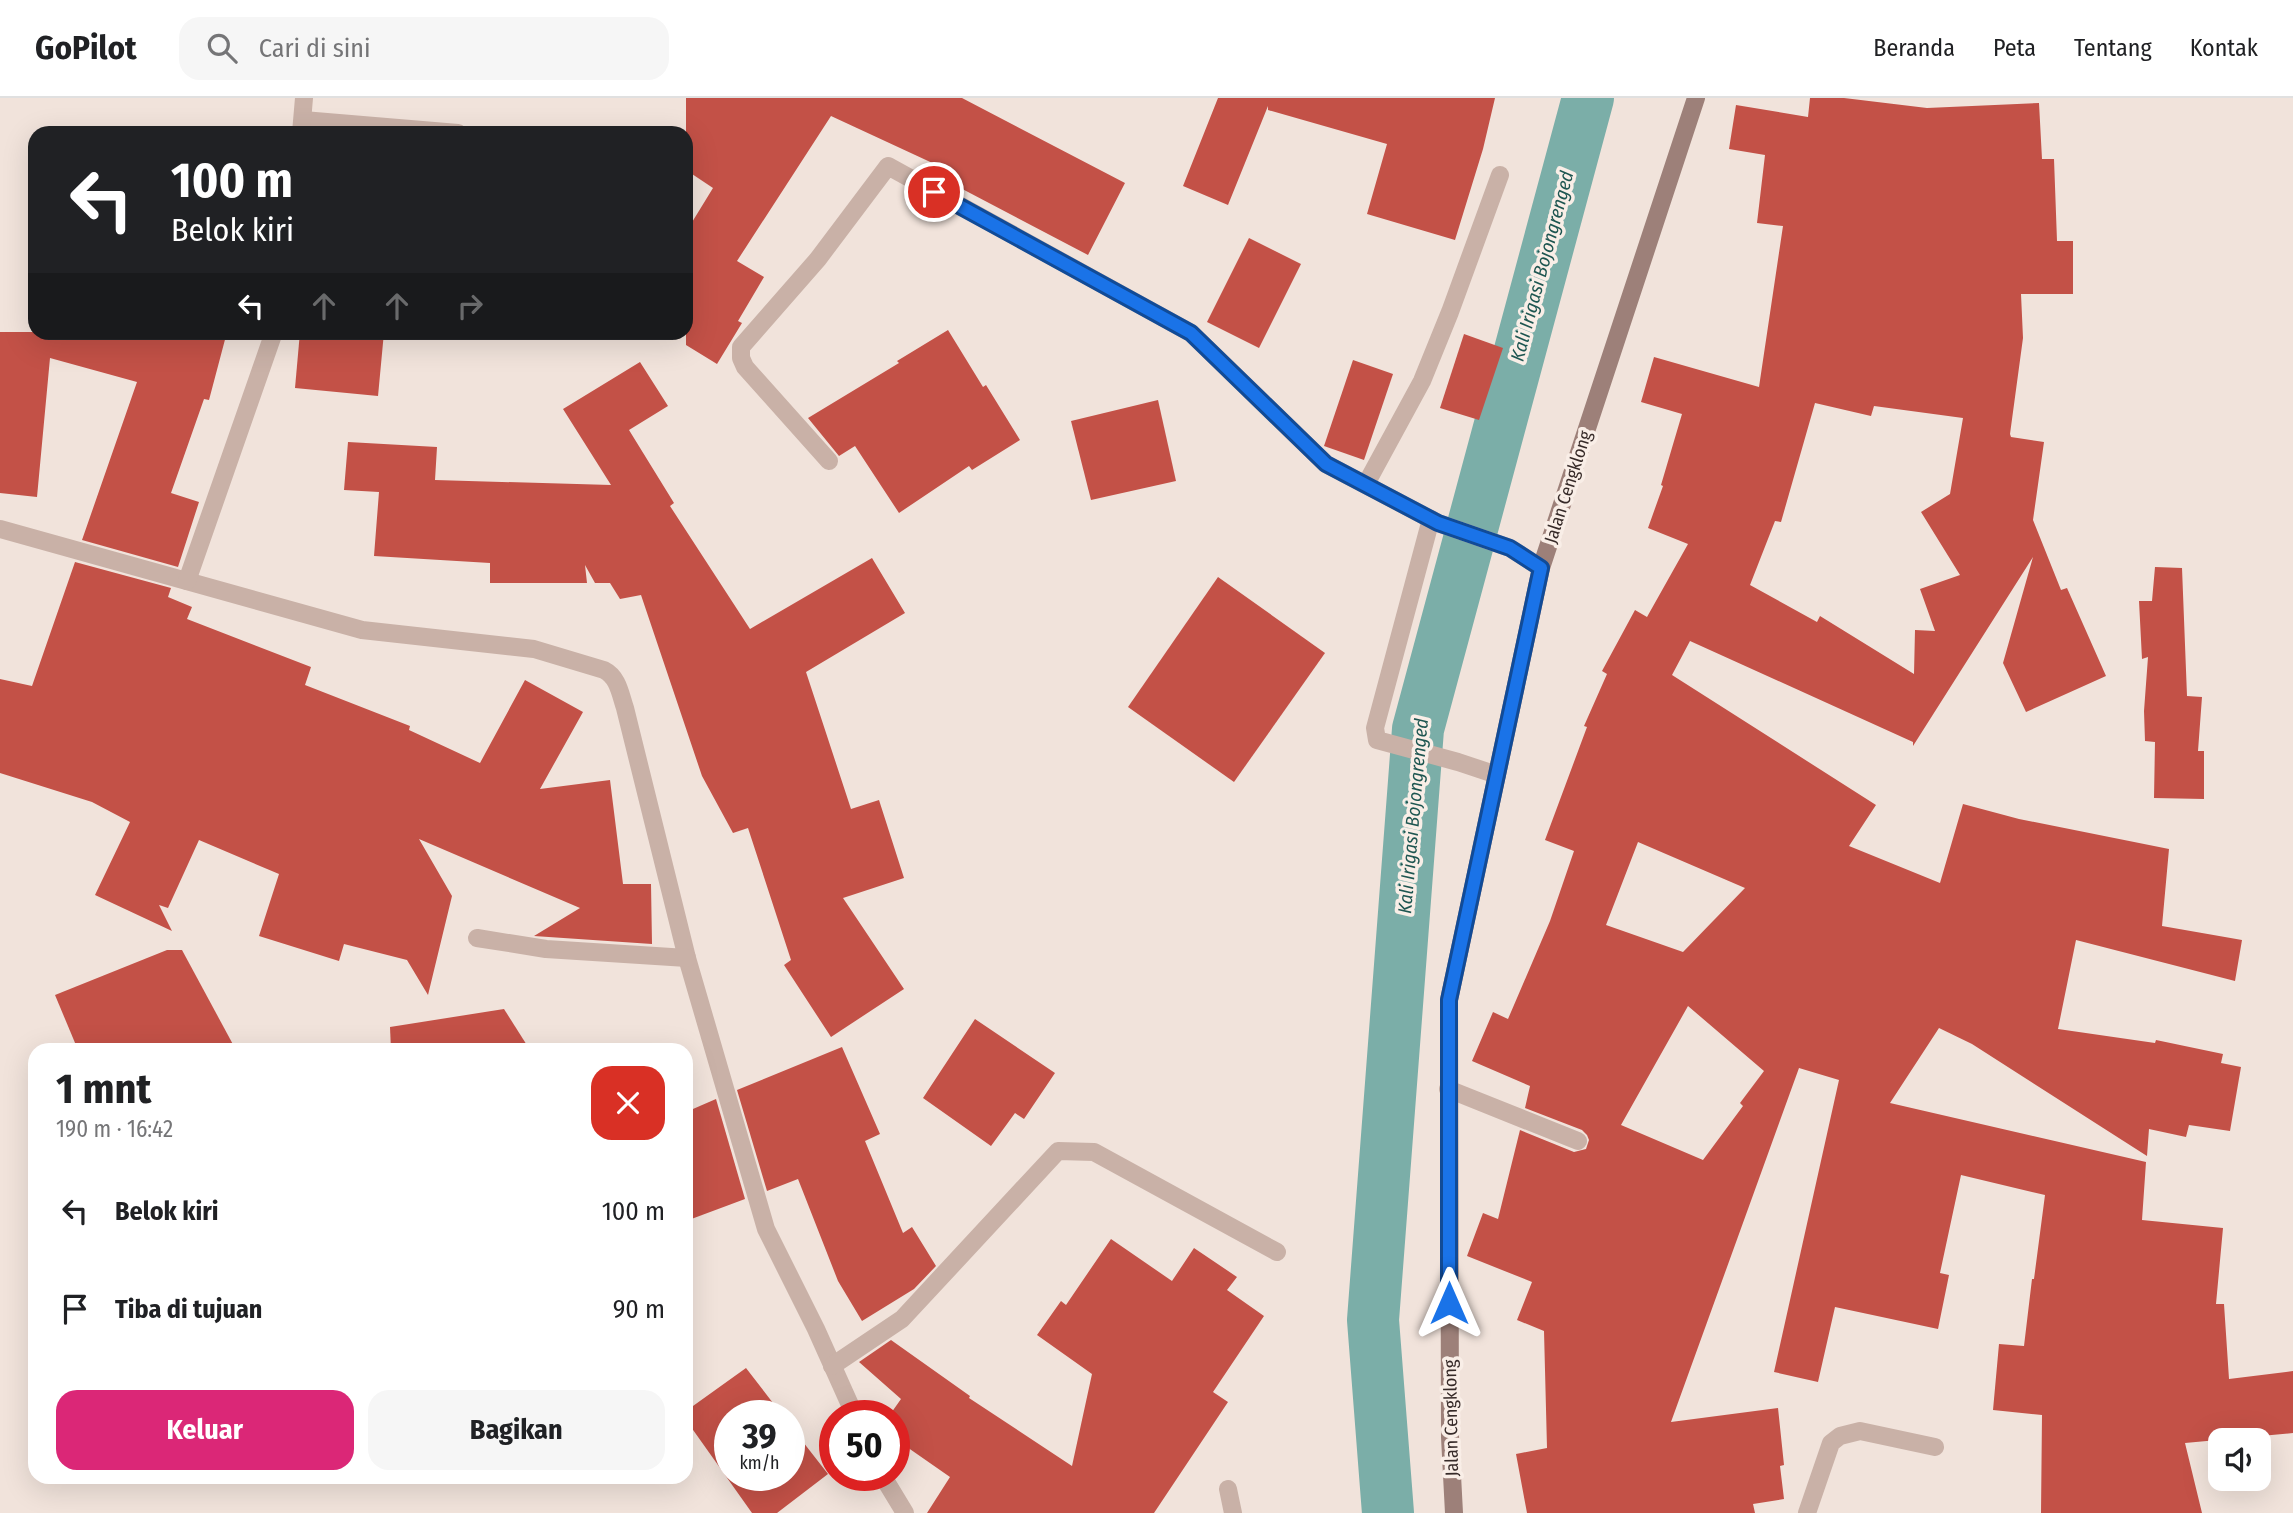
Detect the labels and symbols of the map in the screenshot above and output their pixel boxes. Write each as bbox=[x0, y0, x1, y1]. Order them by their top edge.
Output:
pin bbox=[904, 162, 964, 222]
water label: Kali Irigasi Bojongrenged bbox=[1506, 168, 1578, 364]
street label: Jalan Cengklong bbox=[1539, 428, 1597, 546]
water label: Kali Irigasi Bojongrenged bbox=[1393, 717, 1433, 915]
position arrow bbox=[1412, 1266, 1486, 1340]
street label: Jalan Cengklong bbox=[1439, 1359, 1463, 1477]
speed limit sign: 50 bbox=[819, 1400, 910, 1491]

